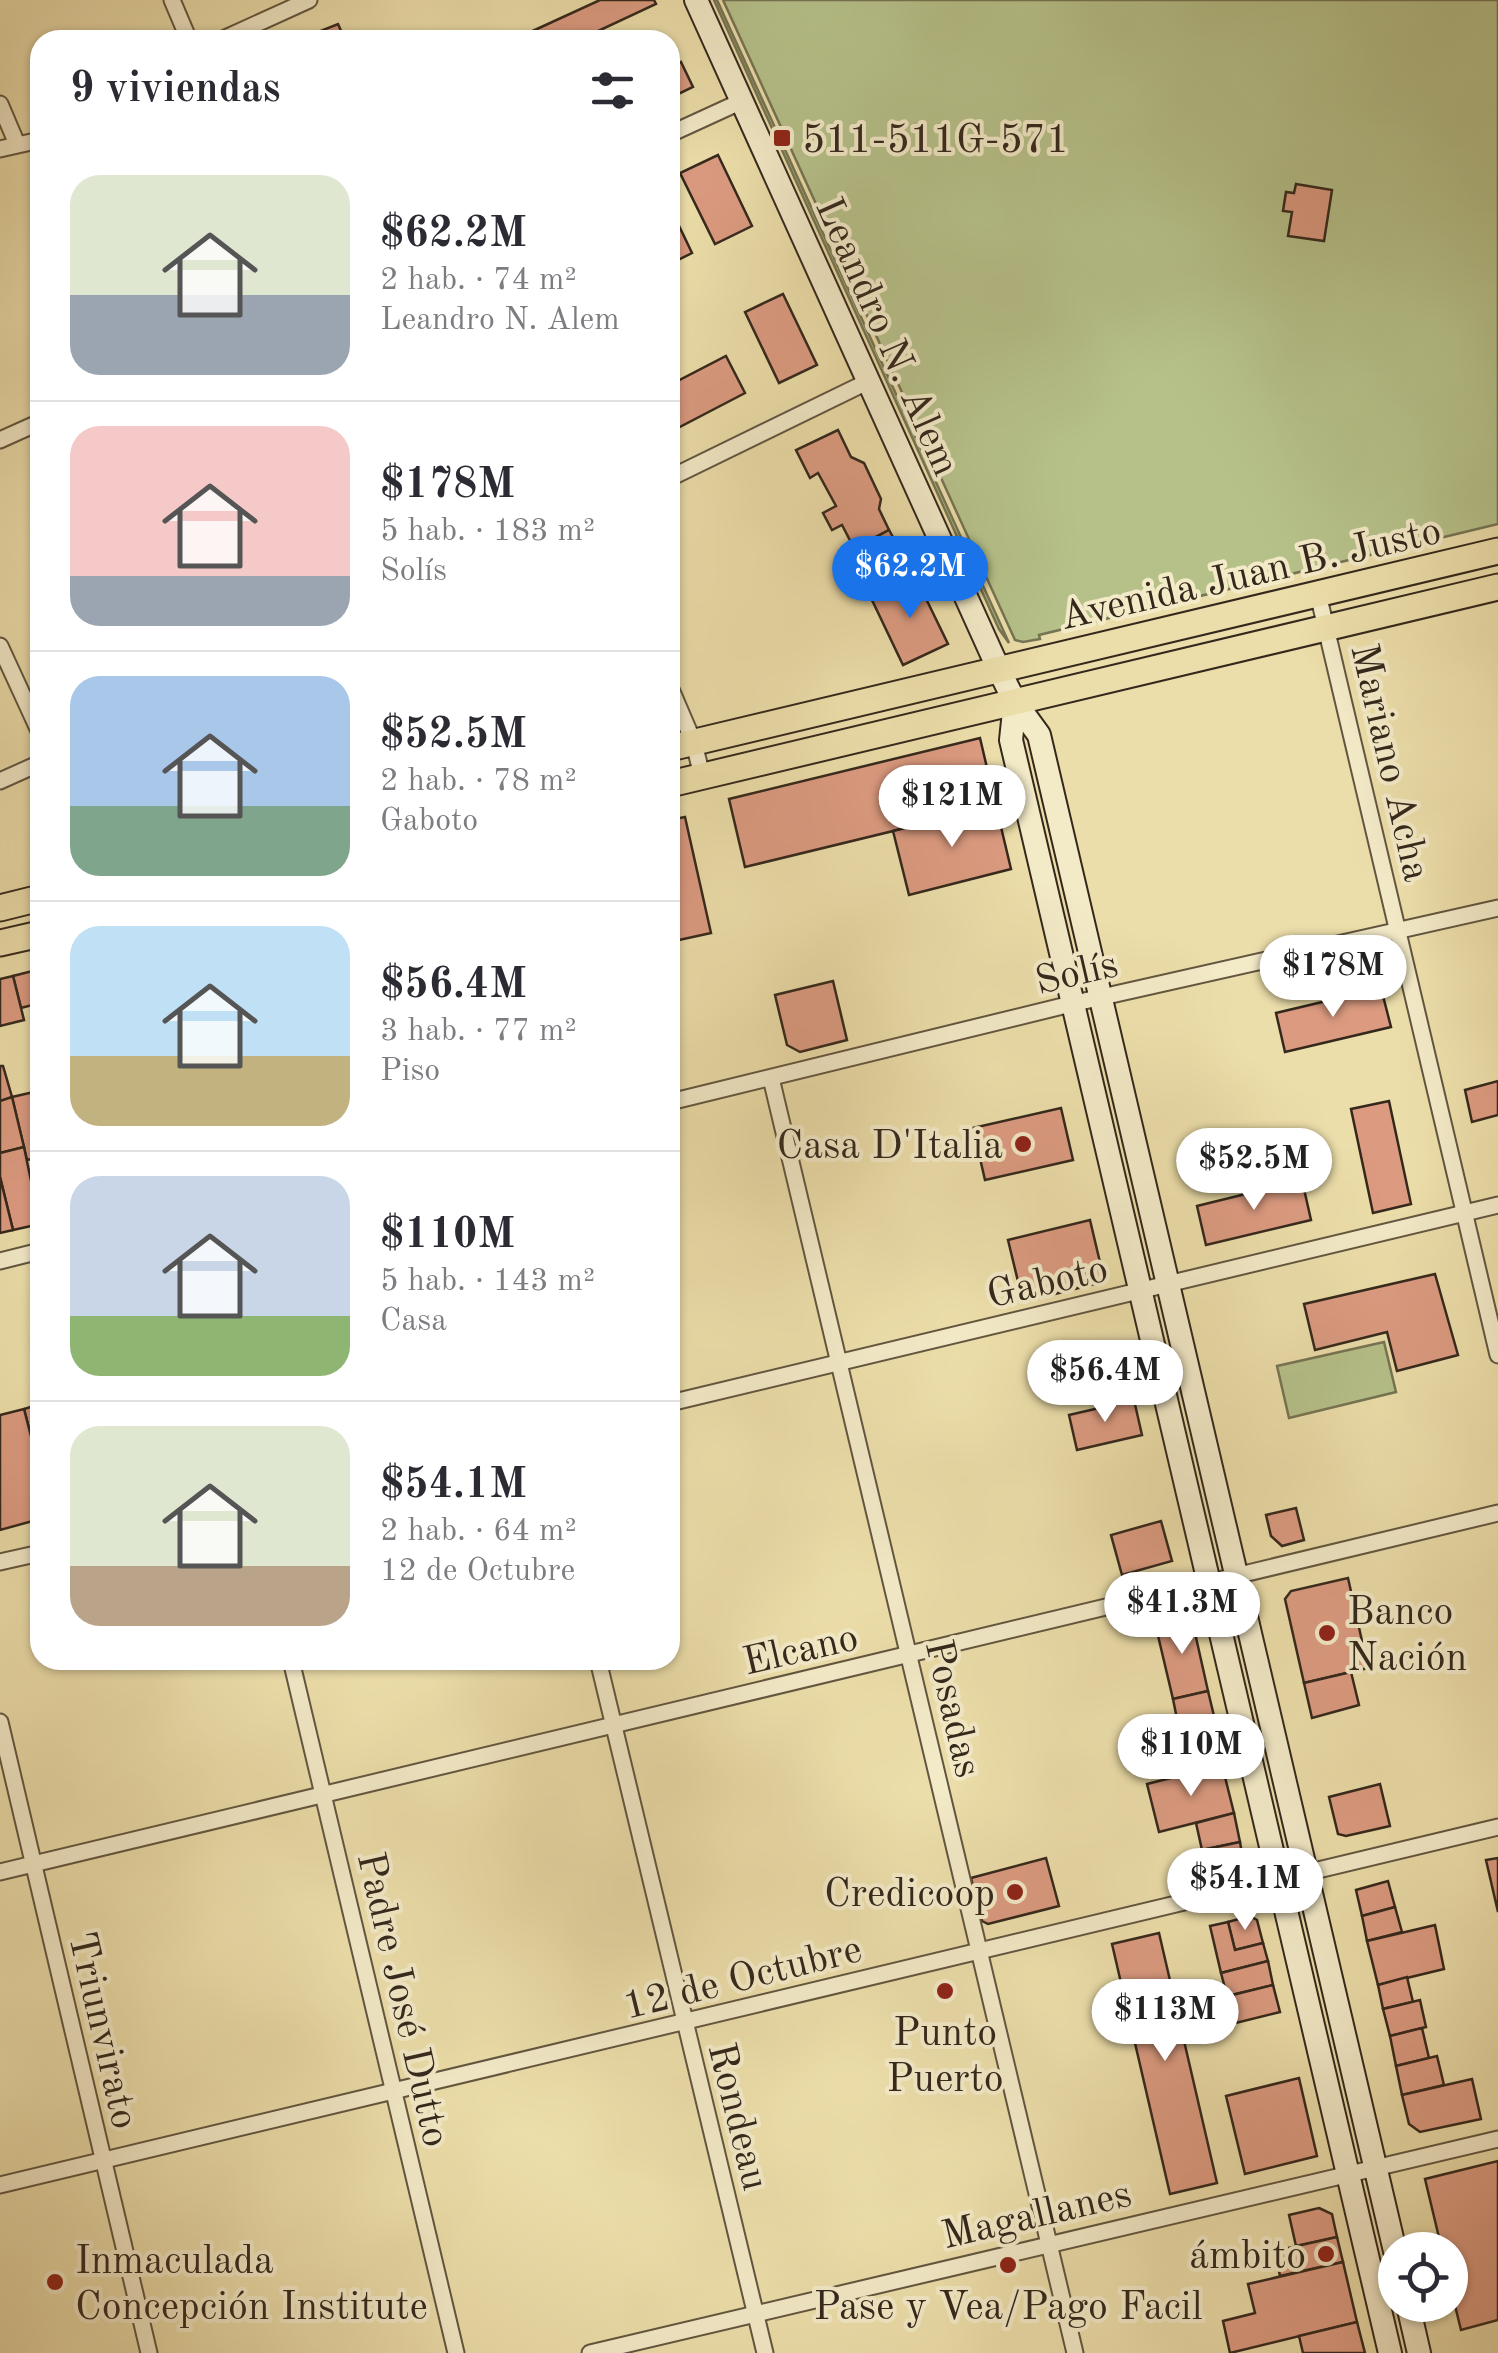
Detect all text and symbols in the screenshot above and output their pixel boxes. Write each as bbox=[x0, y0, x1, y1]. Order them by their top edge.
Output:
icon: filters bbox=[585, 63, 640, 118]
text: 9 viviendas bbox=[70, 69, 281, 111]
place label: 511-511G-571 bbox=[802, 122, 1069, 162]
marker: 511-511G-571 bbox=[771, 127, 793, 149]
street label: Leandro N. Alem bbox=[806, 193, 965, 483]
text: $62.2M bbox=[380, 214, 527, 256]
icon: home bbox=[150, 215, 270, 335]
text: 2 hab. · 74 m² bbox=[380, 265, 577, 297]
text: Leandro N. Alem bbox=[380, 305, 620, 337]
text: $178M bbox=[380, 465, 515, 507]
icon: home bbox=[150, 466, 270, 586]
street label: Avenida Juan B. Justo bbox=[1057, 513, 1445, 639]
text: 5 hab. · 183 m² bbox=[380, 516, 595, 548]
pin: $62.2M bbox=[829, 536, 991, 621]
text: $62.2M bbox=[854, 552, 966, 584]
text: Solís bbox=[380, 556, 447, 588]
street label: Mariano Acha bbox=[1341, 640, 1435, 886]
text: $52.5M bbox=[380, 715, 527, 757]
icon: home bbox=[150, 716, 270, 836]
pin: $121M bbox=[882, 765, 1022, 850]
text: 2 hab. · 78 m² bbox=[380, 766, 577, 798]
text: $121M bbox=[901, 781, 1003, 813]
text: Gaboto bbox=[380, 806, 478, 838]
pin: $178M bbox=[1263, 935, 1403, 1020]
street label: Solís bbox=[1032, 946, 1122, 1004]
text: $178M bbox=[1282, 951, 1384, 983]
text: $56.4M bbox=[380, 965, 527, 1007]
icon: home bbox=[150, 966, 270, 1086]
text: 3 hab. · 77 m² bbox=[380, 1016, 577, 1048]
text: Piso bbox=[380, 1056, 440, 1088]
place label: Casa D'Italia bbox=[776, 1128, 1003, 1168]
pin: $52.5M bbox=[1173, 1128, 1335, 1213]
marker: Casa D'Italia bbox=[1012, 1133, 1034, 1155]
text: $52.5M bbox=[1198, 1144, 1310, 1176]
text: $110M bbox=[380, 1215, 515, 1257]
icon: home bbox=[150, 1216, 270, 1336]
street label: Gaboto bbox=[984, 1251, 1112, 1317]
text: 5 hab. · 143 m² bbox=[380, 1266, 595, 1298]
text: Casa bbox=[380, 1306, 447, 1338]
pin: $56.4M bbox=[1024, 1340, 1186, 1425]
text: $56.4M bbox=[1049, 1356, 1161, 1388]
text: $54.1M bbox=[380, 1465, 527, 1507]
icon: home bbox=[150, 1466, 270, 1586]
text: 2 hab. · 64 m² bbox=[380, 1516, 577, 1548]
text: 12 de Octubre bbox=[380, 1556, 575, 1588]
pin: $41.3M bbox=[1101, 1572, 1263, 1657]
text: $41.3M bbox=[1126, 1588, 1238, 1620]
place label: Banco Nación bbox=[1347, 1594, 1467, 1680]
street label: Elcano bbox=[739, 1619, 862, 1685]
marker: Banco Nación bbox=[1316, 1622, 1338, 1644]
street label: Posadas bbox=[916, 1636, 986, 1782]
pin: $110M bbox=[1121, 1714, 1261, 1799]
text: $110M bbox=[1140, 1730, 1242, 1762]
pin: $54.1M bbox=[1164, 1848, 1326, 1933]
street label: Padre José Dutto bbox=[348, 1849, 454, 2151]
text: $54.1M bbox=[1189, 1864, 1301, 1896]
place label: Credicoop bbox=[824, 1876, 995, 1916]
marker: Credicoop bbox=[1004, 1881, 1026, 1903]
street label: Triunvirato bbox=[59, 1929, 143, 2133]
street label: 12 de Octubre bbox=[620, 1931, 866, 2029]
pin: $113M bbox=[1095, 1979, 1235, 2064]
marker: Punto Puerto bbox=[934, 1980, 956, 2002]
text: $113M bbox=[1114, 1995, 1216, 2027]
place label: Punto Puerto bbox=[886, 2015, 1004, 2101]
street label: Rondeau bbox=[699, 2039, 774, 2195]
street label: Magallanes bbox=[938, 2176, 1136, 2258]
map controls bbox=[1378, 2232, 1468, 2322]
button: locate bbox=[1378, 2232, 1468, 2322]
place label: ámbito bbox=[1189, 2238, 1306, 2278]
place label: Inmaculada Concepción Institute bbox=[75, 2243, 428, 2329]
marker: ámbito bbox=[1315, 2243, 1337, 2265]
marker: Pase y Vea/Pago Facil bbox=[997, 2254, 1019, 2276]
marker: Inmaculada Concepción Institute bbox=[44, 2271, 66, 2293]
place label: Pase y Vea/Pago Facil bbox=[814, 2289, 1202, 2329]

